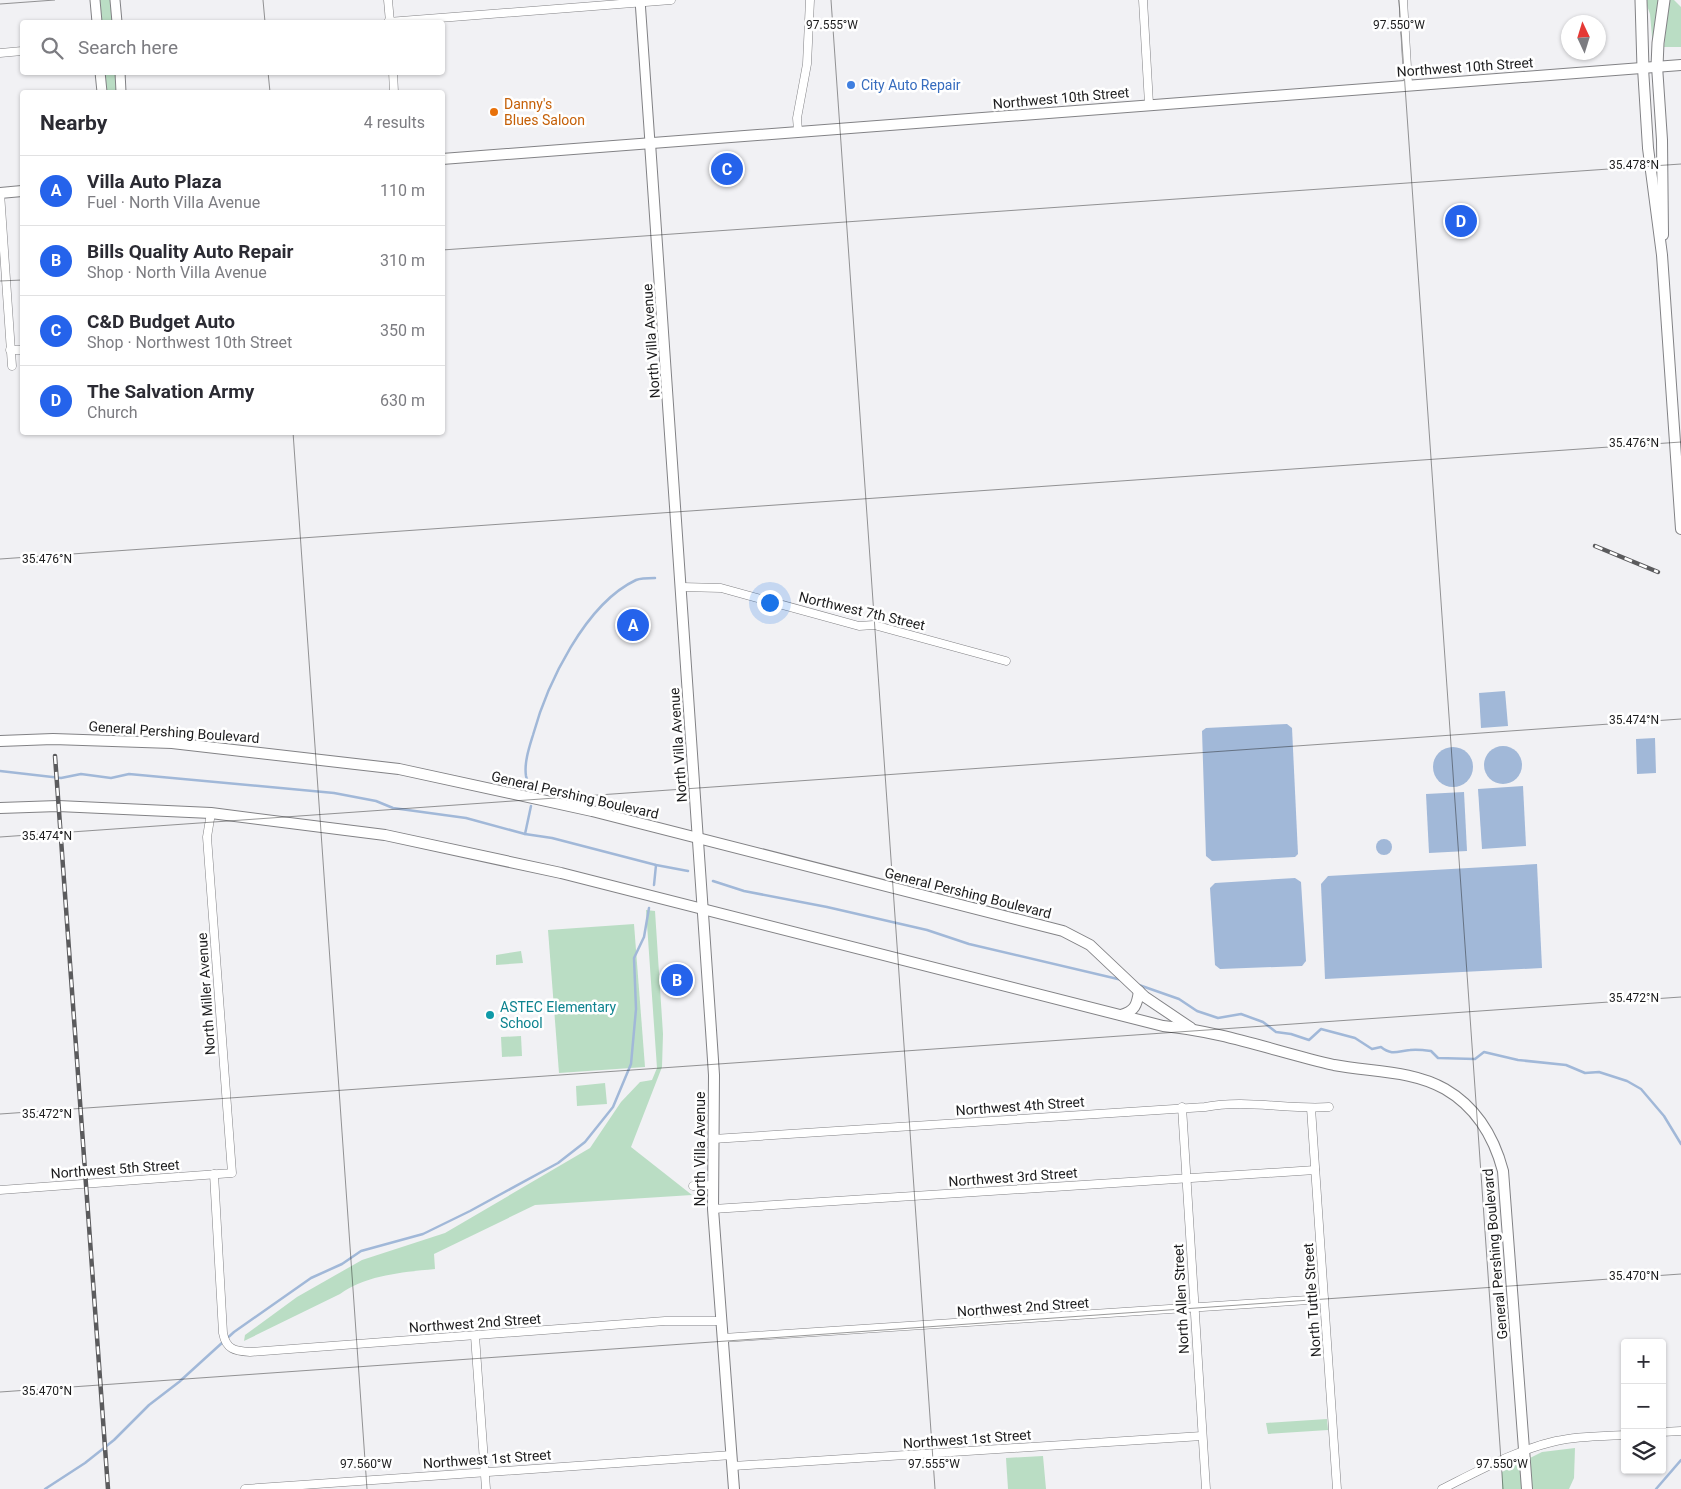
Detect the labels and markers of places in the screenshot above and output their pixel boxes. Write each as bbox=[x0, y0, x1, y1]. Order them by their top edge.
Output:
place label: City Auto Repair bbox=[861, 77, 961, 93]
marker: City Auto Repair bbox=[845, 79, 857, 91]
place label: Danny's Blues Saloon bbox=[504, 96, 585, 128]
marker: Danny's Blues Saloon bbox=[488, 106, 500, 118]
pin: C bbox=[711, 150, 743, 188]
pin: D bbox=[1445, 202, 1477, 240]
pin: A bbox=[617, 606, 649, 644]
pin: B bbox=[661, 961, 693, 999]
place label: ASTEC Elementary School bbox=[500, 999, 617, 1031]
marker: ASTEC Elementary School bbox=[484, 1009, 496, 1021]

